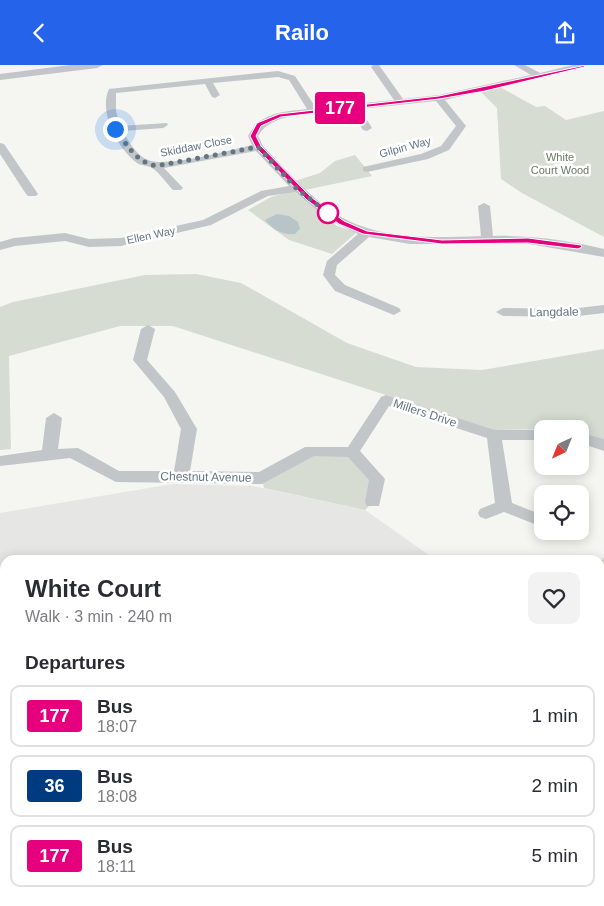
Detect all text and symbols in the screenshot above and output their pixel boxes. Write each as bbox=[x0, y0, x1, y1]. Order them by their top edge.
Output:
icon: back bbox=[25, 19, 53, 47]
icon: share bbox=[551, 19, 579, 47]
text: Railo bbox=[275, 20, 329, 45]
line badge: 177 bbox=[311, 92, 369, 124]
text: 177 bbox=[325, 98, 355, 118]
your location bbox=[103, 117, 128, 142]
street label: Skiddaw Close bbox=[159, 133, 233, 159]
street label: Gilpin Way bbox=[378, 134, 433, 160]
park label: White Court Wood bbox=[531, 151, 589, 176]
unlabelled marker bbox=[317, 202, 339, 224]
street label: Ellen Way bbox=[126, 224, 177, 246]
street label: Langdale bbox=[529, 305, 579, 319]
street label: Millers Drive bbox=[391, 396, 459, 430]
north arrow bbox=[534, 420, 589, 475]
map controls bbox=[534, 420, 589, 540]
street label: Chestnut Avenue bbox=[160, 469, 252, 485]
button: locate bbox=[534, 485, 589, 540]
button: heart bbox=[528, 572, 580, 624]
text: White Court bbox=[25, 575, 161, 602]
text: Walk · 3 min · 240 m bbox=[25, 608, 172, 625]
text: Departures bbox=[25, 652, 125, 673]
text: Bus bbox=[97, 696, 133, 717]
text: 1 min bbox=[532, 705, 578, 726]
text: 177 bbox=[39, 706, 70, 726]
text: 18:07 bbox=[97, 718, 137, 735]
text: Bus bbox=[97, 766, 133, 787]
text: 2 min bbox=[532, 775, 578, 796]
text: 36 bbox=[44, 776, 65, 796]
text: 18:08 bbox=[97, 788, 137, 805]
text: Bus bbox=[97, 836, 133, 857]
text: 5 min bbox=[532, 845, 578, 866]
text: 177 bbox=[39, 846, 70, 866]
text: 18:11 bbox=[97, 858, 136, 875]

